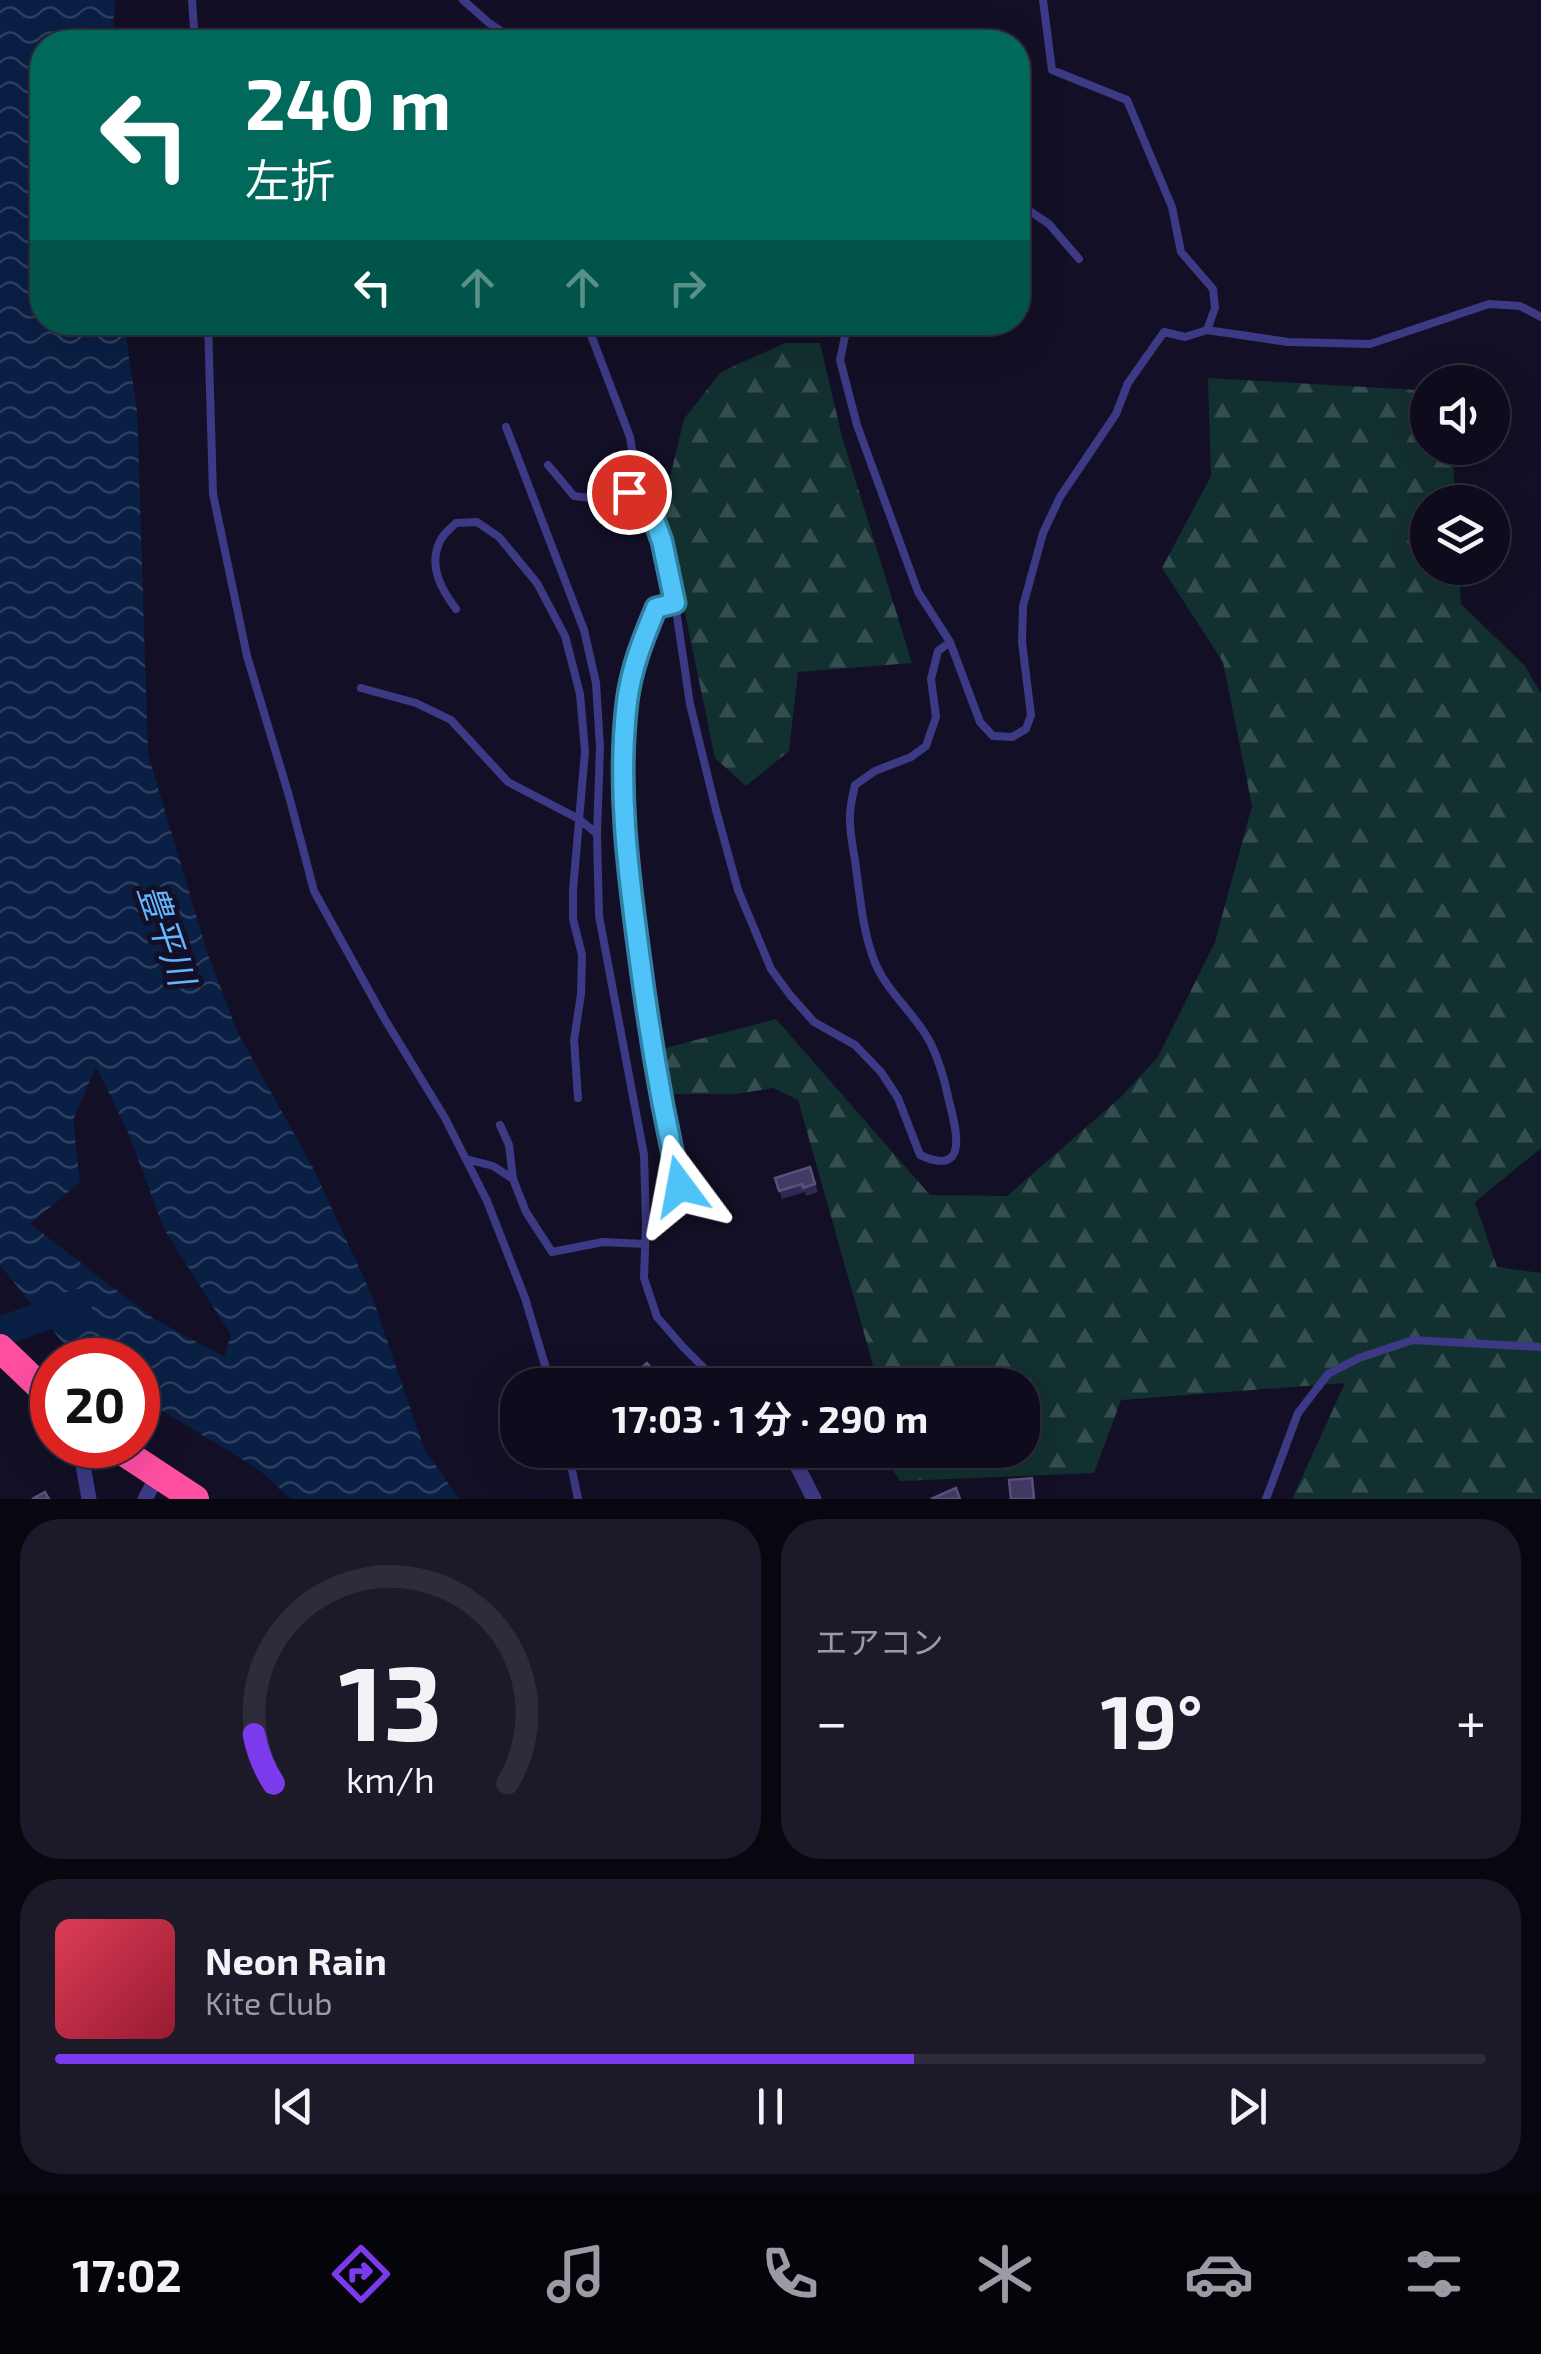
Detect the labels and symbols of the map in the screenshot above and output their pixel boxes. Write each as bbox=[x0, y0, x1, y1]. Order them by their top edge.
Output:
pin bbox=[587, 450, 672, 535]
water label: 豊平川 bbox=[131, 878, 206, 994]
position arrow bbox=[628, 1134, 732, 1238]
speed limit sign: 20 bbox=[30, 1338, 160, 1468]

